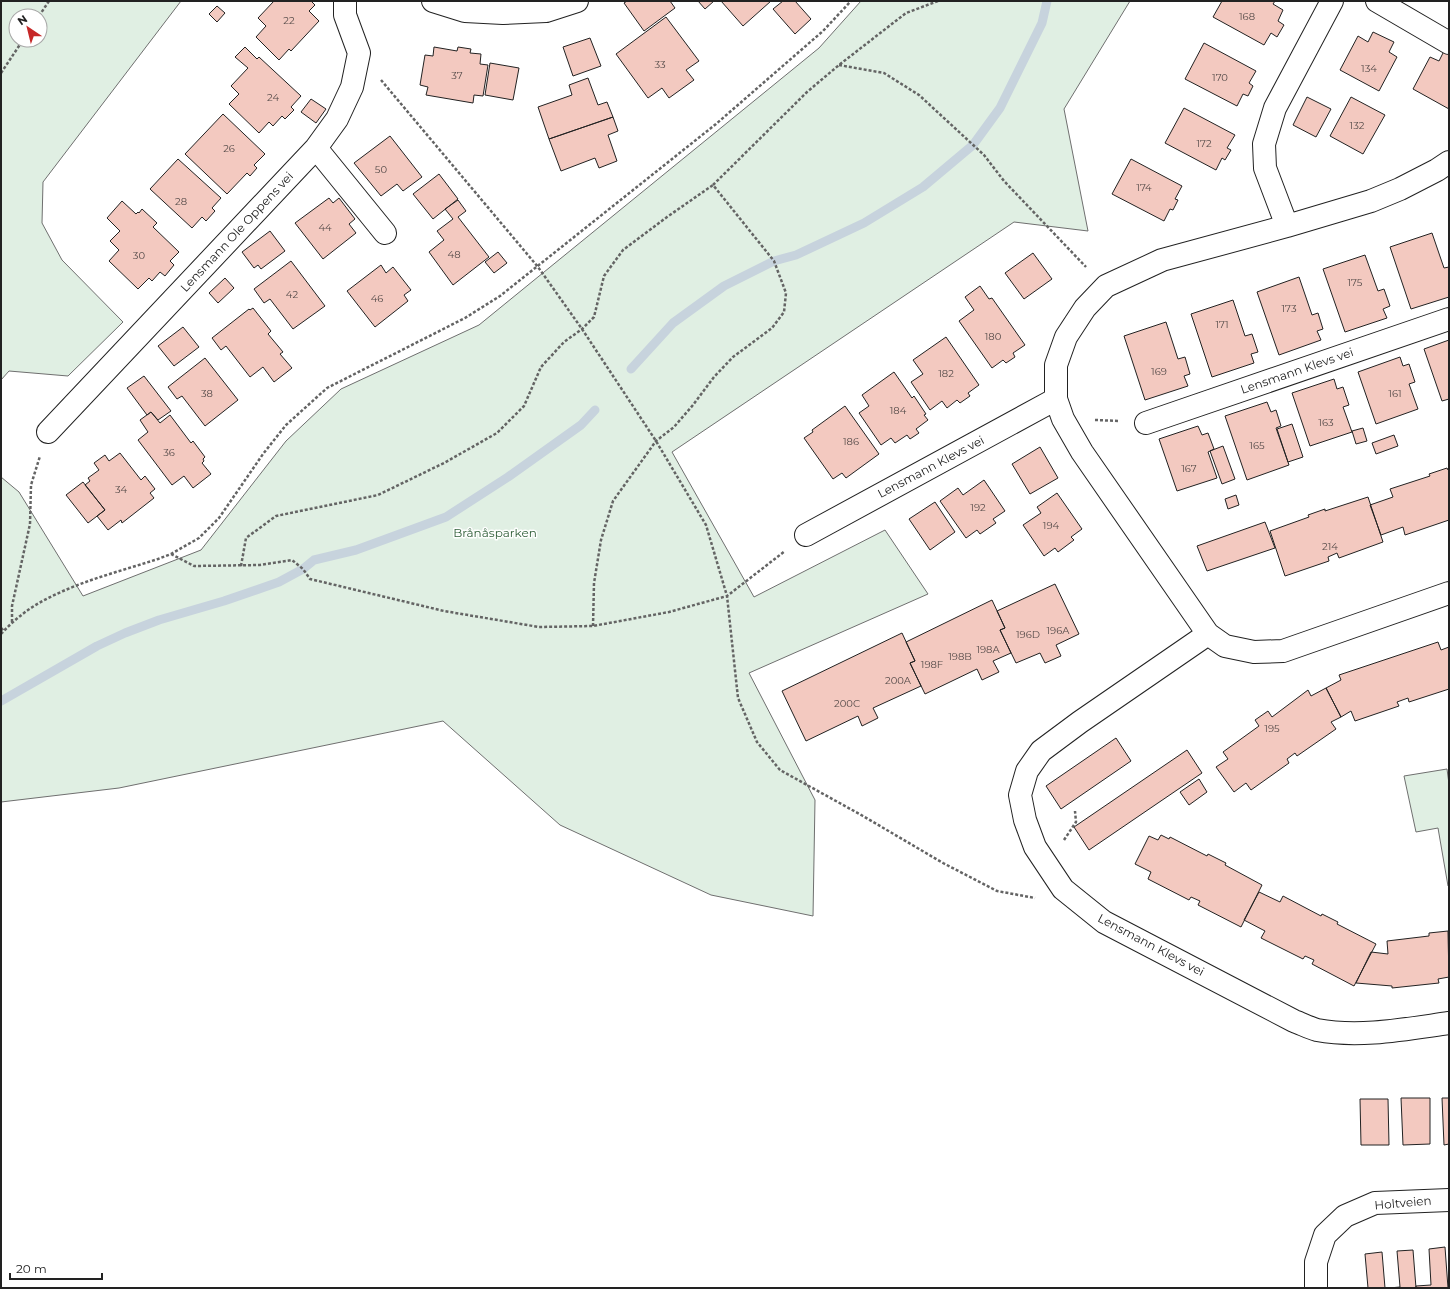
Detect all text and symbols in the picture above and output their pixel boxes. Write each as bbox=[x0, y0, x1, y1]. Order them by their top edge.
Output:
north arrow bbox=[8, 8, 48, 48]
house number: 168 bbox=[1239, 10, 1255, 23]
text: N bbox=[15, 12, 30, 28]
house number: 22 bbox=[283, 14, 295, 27]
house number: 33 bbox=[654, 58, 666, 71]
house number: 134 bbox=[1361, 62, 1377, 75]
house number: 37 bbox=[451, 69, 463, 82]
house number: 170 bbox=[1212, 71, 1228, 84]
house number: 24 bbox=[267, 91, 279, 104]
house number: 132 bbox=[1350, 119, 1365, 132]
house number: 172 bbox=[1196, 137, 1212, 150]
house number: 26 bbox=[223, 142, 235, 155]
house number: 50 bbox=[375, 163, 388, 176]
street label: Lensmann Ole Oppens vei bbox=[177, 169, 296, 295]
house number: 174 bbox=[1136, 181, 1152, 194]
house number: 28 bbox=[175, 195, 187, 208]
house number: 44 bbox=[318, 221, 332, 234]
house number: 48 bbox=[447, 248, 461, 261]
house number: 30 bbox=[133, 249, 146, 262]
house number: 175 bbox=[1348, 276, 1363, 289]
house number: 42 bbox=[286, 288, 298, 301]
house number: 46 bbox=[371, 292, 383, 305]
house number: 173 bbox=[1281, 302, 1297, 315]
house number: 171 bbox=[1215, 318, 1229, 331]
house number: 180 bbox=[985, 330, 1002, 343]
street label: Lensmann Klevs vei bbox=[1238, 344, 1355, 397]
house number: 169 bbox=[1151, 365, 1167, 378]
house number: 182 bbox=[938, 367, 954, 380]
house number: 38 bbox=[201, 387, 213, 400]
house number: 161 bbox=[1388, 387, 1402, 400]
house number: 184 bbox=[890, 404, 907, 417]
house number: 163 bbox=[1318, 416, 1334, 429]
street label: Lensmann Klevs vei bbox=[875, 432, 987, 501]
house number: 186 bbox=[843, 435, 859, 448]
house number: 165 bbox=[1249, 439, 1265, 452]
house number: 36 bbox=[163, 446, 175, 459]
house number: 167 bbox=[1181, 462, 1197, 475]
house number: 34 bbox=[115, 483, 128, 496]
house number: 192 bbox=[970, 501, 986, 514]
house number: 194 bbox=[1043, 519, 1060, 532]
park label: Brånåsparken bbox=[453, 525, 537, 540]
house number: 214 bbox=[1322, 540, 1338, 553]
house number: 196A bbox=[1046, 624, 1070, 637]
house number: 196D bbox=[1016, 628, 1040, 641]
house number: 198A bbox=[976, 643, 1000, 656]
house number: 198B bbox=[948, 650, 972, 663]
house number: 198F bbox=[921, 658, 943, 671]
house number: 200A bbox=[885, 674, 912, 687]
house number: 200C bbox=[834, 697, 860, 710]
house number: 195 bbox=[1264, 722, 1280, 735]
street label: Lensmann Klevs vei bbox=[1095, 910, 1207, 979]
street label: Holtveien bbox=[1374, 1193, 1432, 1212]
scale bar bbox=[10, 1255, 102, 1281]
text: 20 m bbox=[16, 1261, 47, 1276]

